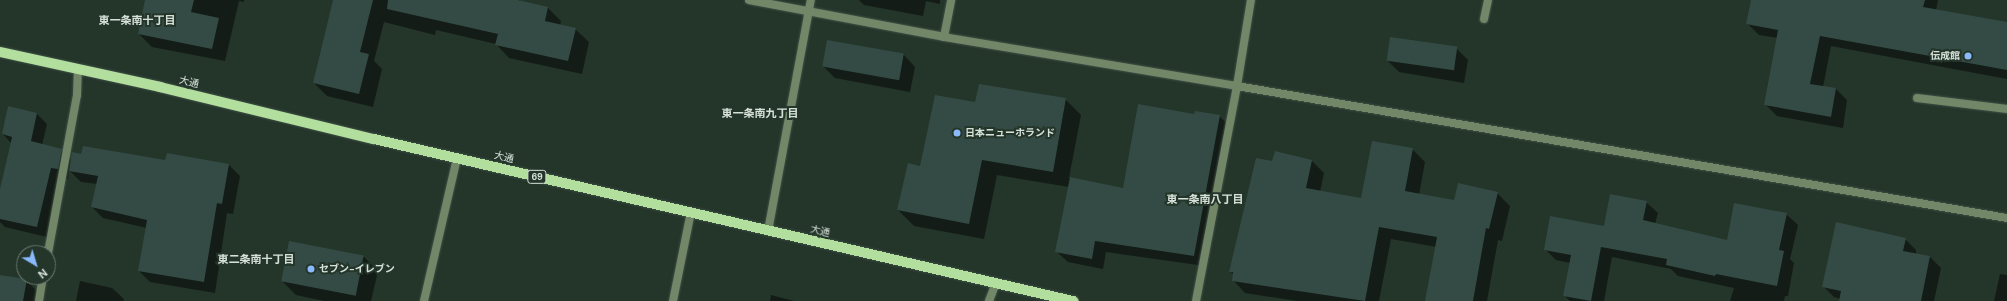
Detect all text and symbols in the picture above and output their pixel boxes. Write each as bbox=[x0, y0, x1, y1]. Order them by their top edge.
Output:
district label: 東一条南十丁目 bbox=[99, 13, 175, 27]
place label: 伝成館 bbox=[1930, 50, 1960, 62]
marker: 伝成館 bbox=[1963, 51, 1973, 61]
street label: 大通 bbox=[178, 74, 200, 90]
district label: 東一条南九丁目 bbox=[722, 106, 798, 120]
place label: 日本ニューホランド bbox=[965, 127, 1055, 139]
marker: 日本ニューホランド bbox=[952, 128, 962, 138]
street label: 大通 bbox=[493, 149, 515, 165]
road number: 69 bbox=[527, 170, 547, 184]
district label: 東一条南八丁目 bbox=[1167, 192, 1243, 206]
street label: 大通 bbox=[809, 223, 831, 239]
north arrow bbox=[16, 245, 56, 285]
district label: 東二条南十丁目 bbox=[218, 252, 294, 266]
place label: セブン-イレブン bbox=[319, 263, 395, 275]
marker: セブン-イレブン bbox=[306, 264, 316, 274]
text: N bbox=[35, 266, 50, 282]

